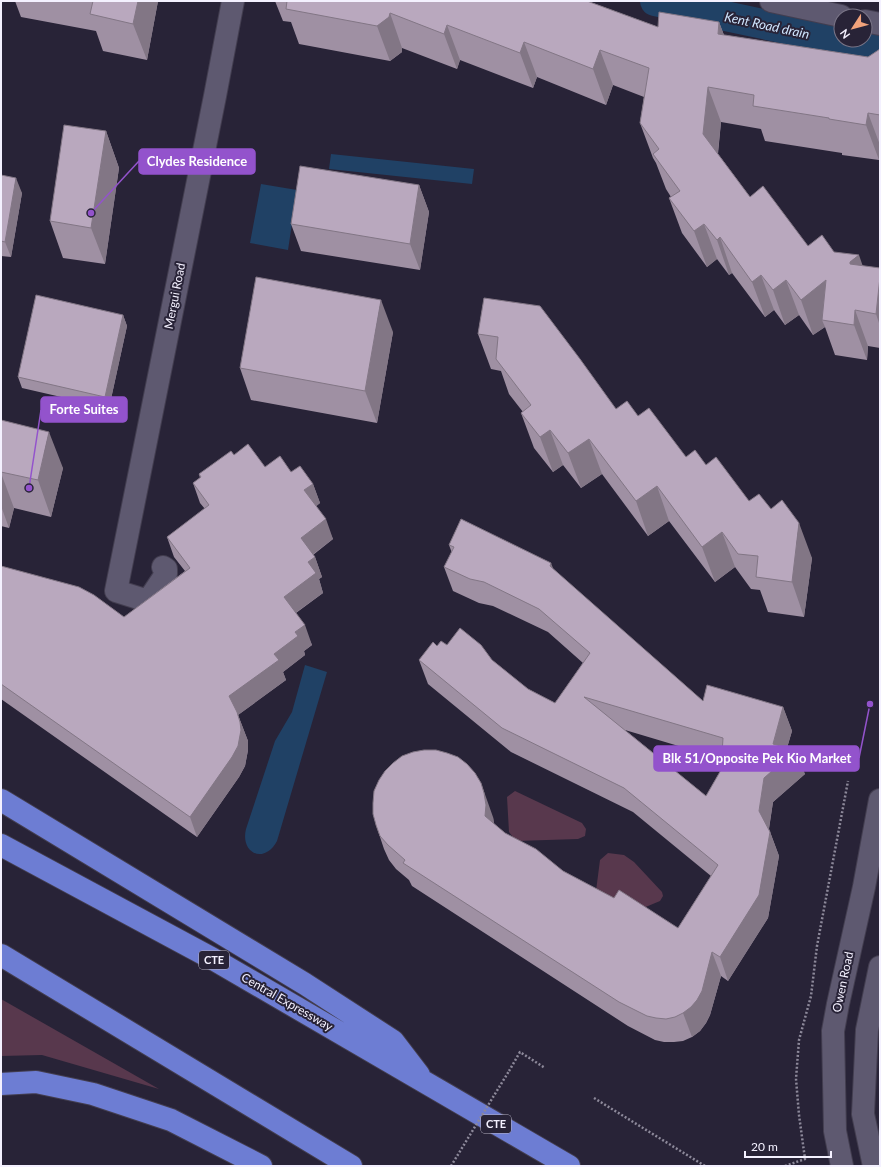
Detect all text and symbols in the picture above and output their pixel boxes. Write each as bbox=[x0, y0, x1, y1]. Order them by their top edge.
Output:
water label: Kent Road drain bbox=[723, 8, 811, 42]
north arrow bbox=[833, 8, 873, 48]
text: N bbox=[837, 27, 852, 41]
callout: Clydes Residence bbox=[139, 149, 255, 174]
text: Clydes Residence bbox=[147, 153, 247, 169]
street label: Mergui Road bbox=[161, 262, 188, 330]
callout: Forte Suites bbox=[41, 397, 127, 422]
text: Forte Suites bbox=[49, 401, 119, 417]
callout: Blk 51/Opposite Pek Kio Market bbox=[654, 746, 859, 771]
text: Blk 51/Opposite Pek Kio Market bbox=[663, 750, 852, 766]
street label: Owen Road bbox=[829, 950, 856, 1014]
road number: CTE bbox=[199, 951, 229, 969]
street label: Central Expressway bbox=[239, 969, 336, 1034]
road number: CTE bbox=[481, 1115, 511, 1133]
scale bar bbox=[745, 1133, 831, 1159]
text: 20 m bbox=[751, 1139, 778, 1154]

